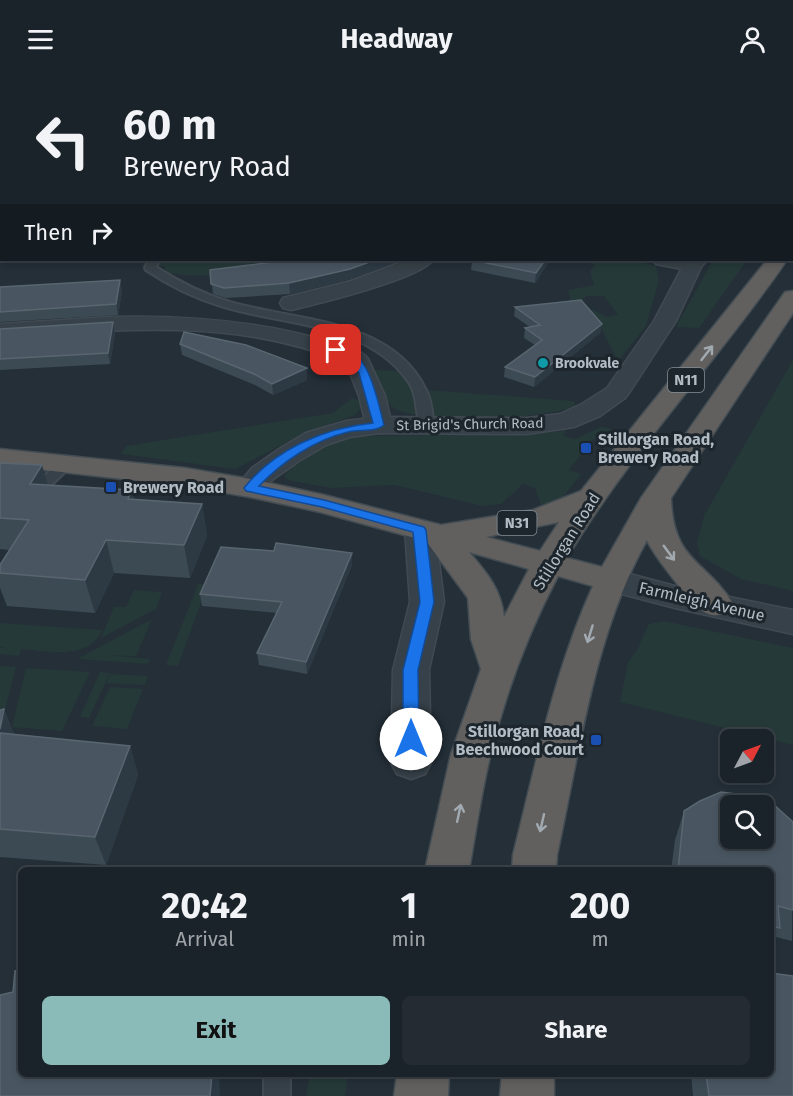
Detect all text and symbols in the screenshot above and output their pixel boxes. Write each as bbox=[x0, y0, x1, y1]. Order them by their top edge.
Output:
icon: menu bbox=[24, 23, 57, 56]
text: Headway bbox=[341, 23, 452, 55]
icon: person bbox=[736, 23, 769, 56]
text: 60 m bbox=[123, 100, 217, 150]
icon: left bbox=[24, 102, 102, 180]
text: Brewery Road bbox=[123, 151, 291, 183]
icon: right bbox=[85, 216, 118, 249]
text: Then bbox=[24, 219, 73, 246]
pin bbox=[310, 324, 361, 375]
icon: arrive bbox=[319, 333, 352, 366]
one-way arrow bbox=[701, 345, 714, 361]
place label: Brookvale bbox=[555, 355, 619, 372]
marker: Brookvale bbox=[536, 356, 550, 370]
road number: N11 bbox=[668, 368, 704, 392]
street label: St Brigid's Church Road bbox=[396, 415, 544, 434]
place label: Stillorgan Road, Brewery Road bbox=[598, 430, 714, 467]
marker: Stillorgan Road, Brewery Road bbox=[579, 441, 593, 455]
place label: Brewery Road bbox=[123, 478, 224, 497]
marker: Brewery Road bbox=[104, 480, 118, 494]
street label: Stillorgan Road bbox=[529, 489, 604, 593]
road number: N31 bbox=[498, 511, 536, 535]
one-way arrow bbox=[663, 545, 675, 561]
street label: Farmleigh Avenue bbox=[637, 578, 767, 625]
one-way arrow bbox=[584, 624, 595, 643]
position arrow bbox=[379, 707, 443, 771]
place label: Stillorgan Road, Beechwood Court bbox=[456, 722, 585, 759]
north arrow bbox=[720, 729, 774, 783]
map controls bbox=[720, 729, 774, 849]
marker: Stillorgan Road, Beechwood Court bbox=[589, 733, 603, 747]
button: search bbox=[720, 795, 774, 849]
one-way arrow bbox=[454, 803, 465, 823]
one-way arrow bbox=[536, 813, 548, 832]
text: 20:42 bbox=[162, 884, 248, 928]
text: 1 bbox=[400, 884, 417, 928]
text: 200 bbox=[570, 884, 630, 928]
text: Arrival bbox=[175, 927, 234, 951]
text: min bbox=[392, 927, 426, 951]
text: m bbox=[591, 927, 609, 951]
button: Exit bbox=[42, 996, 390, 1065]
button: Share bbox=[402, 996, 750, 1065]

